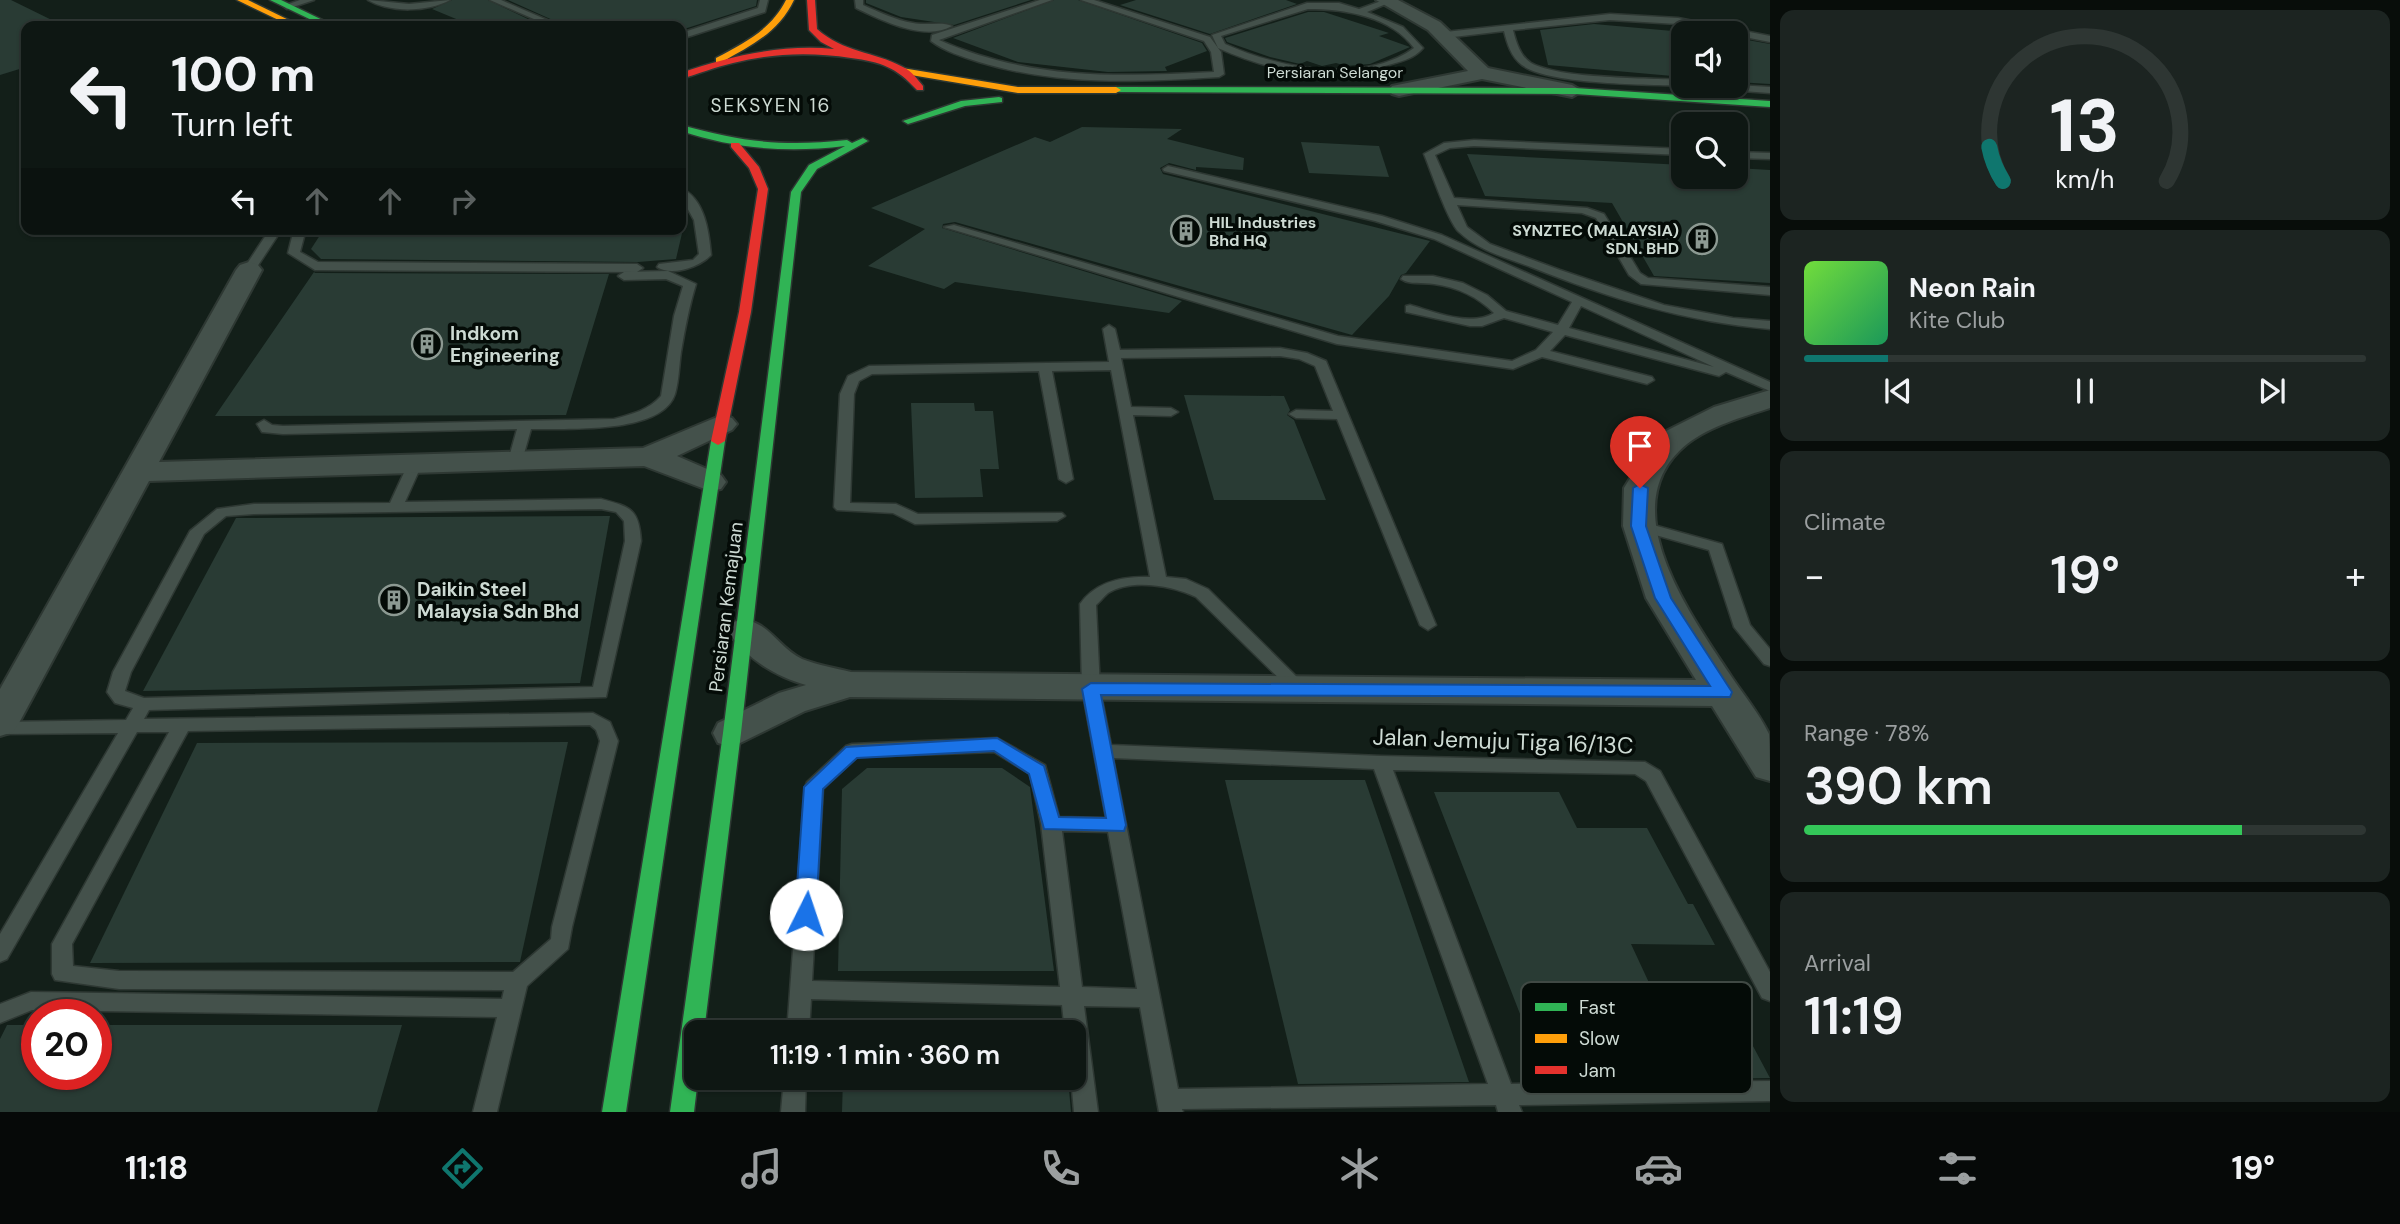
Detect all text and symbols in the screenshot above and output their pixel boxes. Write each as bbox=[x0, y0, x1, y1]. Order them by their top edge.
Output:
map controls bbox=[1671, 21, 1748, 189]
button: sound bbox=[1671, 21, 1748, 98]
text: 100 m bbox=[171, 42, 315, 106]
icon: left bbox=[56, 49, 147, 140]
street label: Persiaran Selangor bbox=[1267, 62, 1403, 83]
text: 13 bbox=[2050, 80, 2120, 175]
district label: SEKSYEN 16 bbox=[710, 93, 832, 118]
text: Turn left bbox=[171, 104, 293, 146]
button: search bbox=[1671, 112, 1748, 189]
text: km/h bbox=[2055, 163, 2115, 196]
icon: left bbox=[225, 182, 263, 220]
icon: ahead bbox=[298, 182, 336, 220]
icon: ahead bbox=[371, 182, 409, 220]
icon: right bbox=[444, 182, 482, 220]
place label: HIL Industries Bhd HQ bbox=[1209, 212, 1316, 251]
building icon: HIL Industries Bhd HQ bbox=[1169, 214, 1203, 248]
place label: SYNZTEC (MALAYSIA) SDN. BHD bbox=[1512, 220, 1679, 259]
building icon: SYNZTEC (MALAYSIA) SDN. BHD bbox=[1685, 222, 1719, 256]
text: Neon Rain bbox=[1909, 271, 2036, 305]
text: Kite Club bbox=[1909, 305, 2005, 335]
place label: Indkom Engineering bbox=[450, 321, 560, 368]
building icon: Indkom Engineering bbox=[410, 327, 444, 361]
icon: previous bbox=[1879, 372, 1917, 410]
icon: pause bbox=[2066, 372, 2104, 410]
icon: next bbox=[2253, 372, 2291, 410]
pin bbox=[1610, 416, 1670, 488]
icon: arrive bbox=[1621, 427, 1659, 465]
text: Climate bbox=[1804, 507, 1886, 537]
street label: Persiaran Kemajuan bbox=[703, 520, 749, 694]
text: 19° bbox=[2050, 541, 2120, 609]
text: − bbox=[1804, 551, 1825, 601]
text: + bbox=[2345, 551, 2366, 601]
place label: Daikin Steel Malaysia Sdn Bhd bbox=[417, 577, 579, 624]
building icon: Daikin Steel Malaysia Sdn Bhd bbox=[377, 583, 411, 617]
text: Range · 78% bbox=[1804, 718, 1929, 748]
street label: Jalan Jemuju Tiga 16/13C bbox=[1372, 721, 1634, 761]
text: 390 km bbox=[1804, 752, 1993, 820]
position arrow bbox=[769, 877, 843, 951]
text: Arrival bbox=[1804, 948, 1871, 978]
legend bbox=[1521, 982, 1752, 1094]
text: 11:19 bbox=[1804, 982, 1904, 1050]
text: Fast bbox=[1579, 995, 1615, 1020]
speed limit sign: 20 bbox=[21, 999, 112, 1090]
text: Slow bbox=[1579, 1026, 1620, 1051]
text: 11:19 · 1 min · 360 m bbox=[770, 1038, 1000, 1072]
text: Jam bbox=[1579, 1058, 1616, 1083]
icon: directions bbox=[438, 1144, 487, 1193]
icon: music bbox=[737, 1144, 786, 1193]
icon: phone bbox=[1036, 1144, 1085, 1193]
icon: climate bbox=[1335, 1144, 1384, 1193]
icon: car bbox=[1634, 1144, 1683, 1193]
icon: filters bbox=[1933, 1144, 1982, 1193]
text: 11:18 bbox=[125, 1147, 188, 1189]
text: 19° bbox=[2231, 1147, 2275, 1189]

